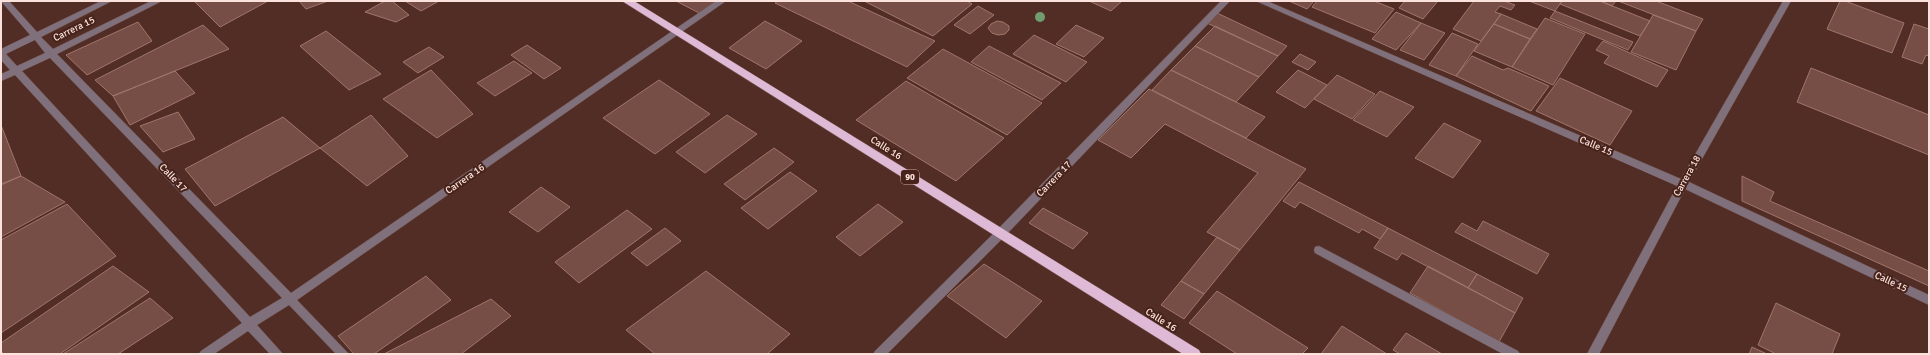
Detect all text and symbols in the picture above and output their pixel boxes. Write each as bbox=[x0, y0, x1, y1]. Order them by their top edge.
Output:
street label: Carrera 15 bbox=[51, 14, 97, 44]
street label: Calle 16 bbox=[868, 134, 904, 162]
street label: Calle 15 bbox=[1578, 134, 1614, 158]
street label: Carrera 18 bbox=[1671, 153, 1703, 199]
street label: Carrera 17 bbox=[1034, 159, 1074, 199]
street label: Calle 17 bbox=[157, 161, 189, 195]
street label: Carrera 16 bbox=[443, 161, 487, 197]
road number: 90 bbox=[901, 170, 919, 184]
street label: Calle 15 bbox=[1873, 269, 1909, 295]
street label: Calle 16 bbox=[1143, 306, 1179, 334]

